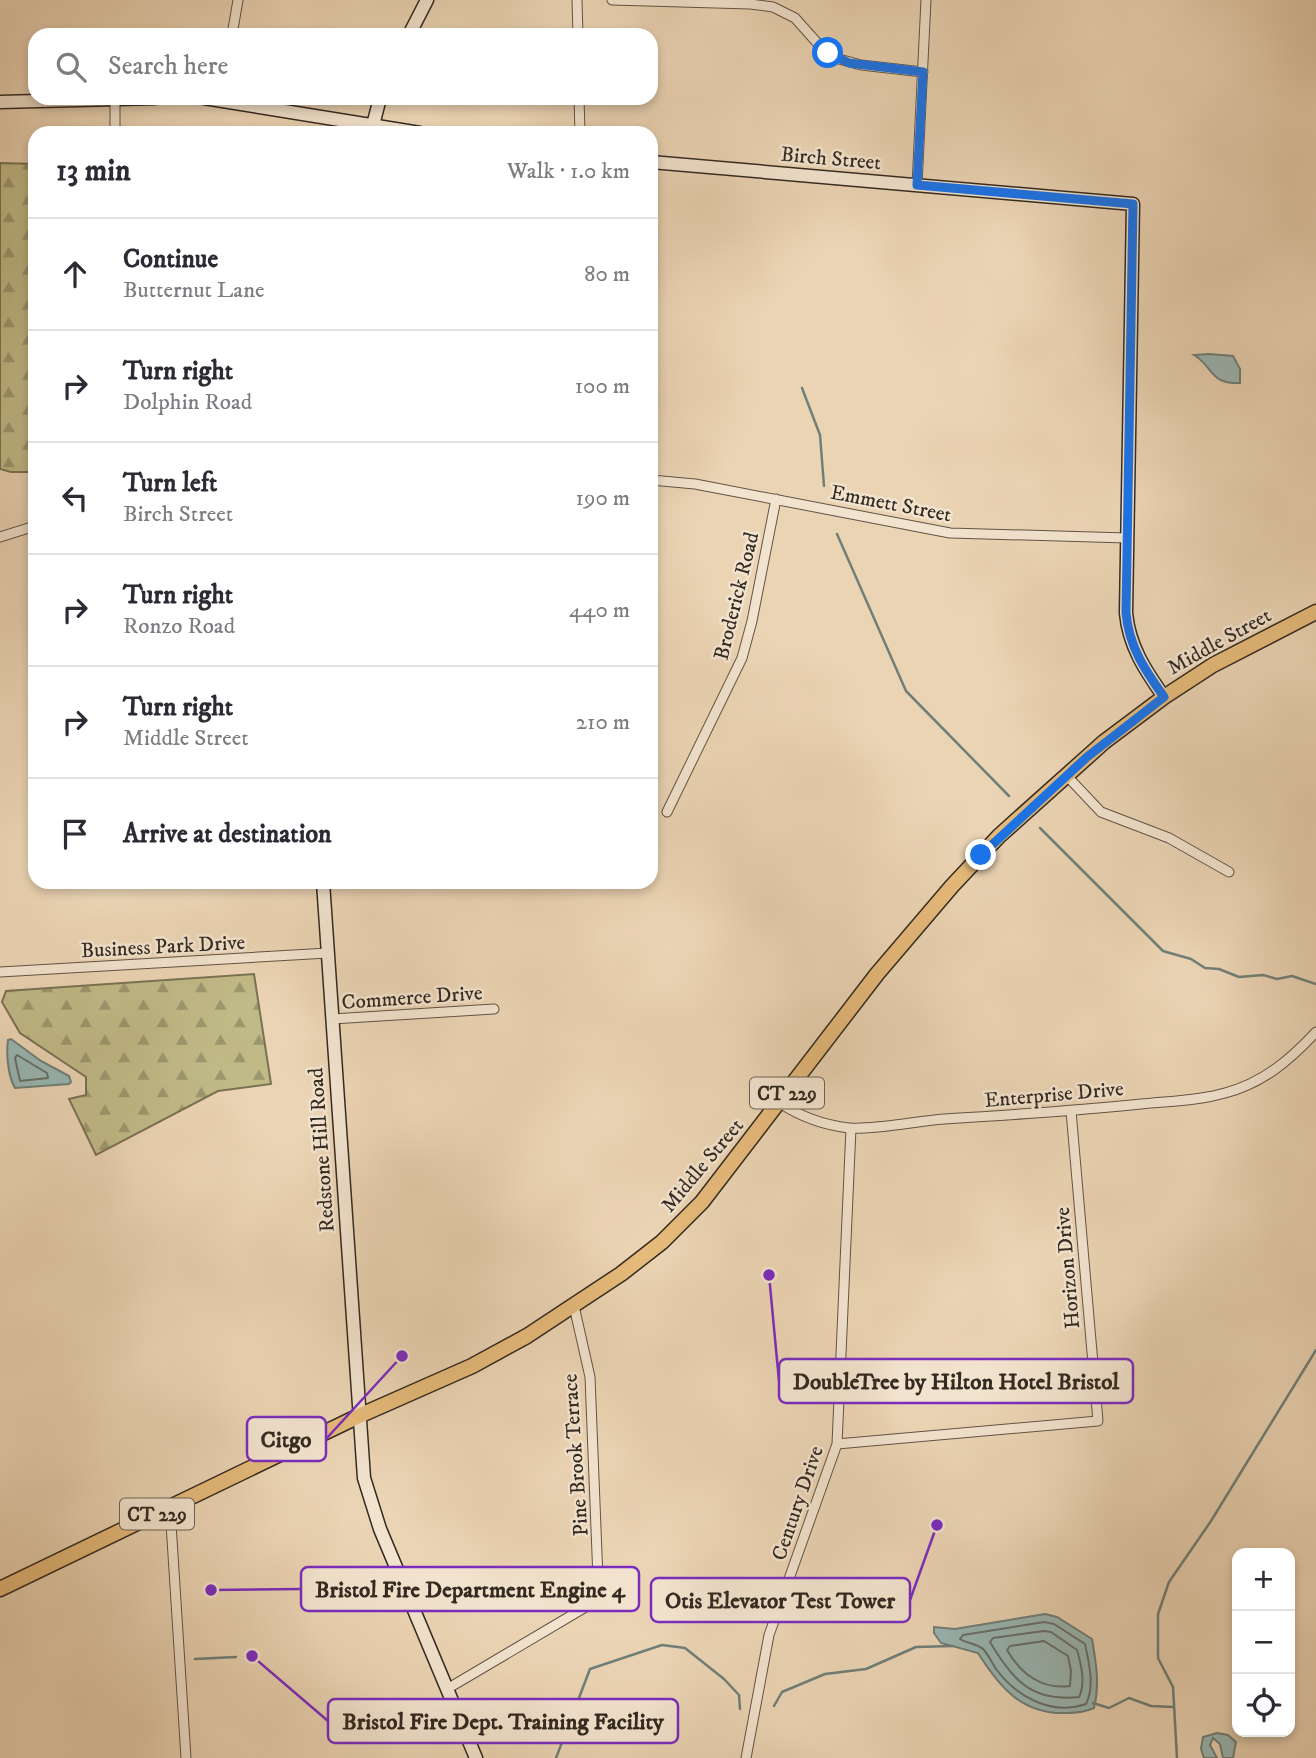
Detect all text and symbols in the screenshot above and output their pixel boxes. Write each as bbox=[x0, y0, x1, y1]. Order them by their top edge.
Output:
search box bbox=[28, 28, 658, 105]
route start bbox=[812, 37, 843, 68]
icon: search bbox=[52, 48, 90, 86]
text: Search here bbox=[108, 50, 228, 83]
street label: Birch Street bbox=[780, 142, 882, 176]
text: 13 min bbox=[56, 153, 131, 190]
text: Walk · 1.0 km bbox=[507, 157, 630, 186]
text: Continue bbox=[123, 243, 218, 276]
icon: ahead bbox=[56, 255, 94, 293]
text: 80 m bbox=[584, 260, 630, 289]
text: Butternut Lane bbox=[123, 276, 265, 305]
text: Turn right bbox=[123, 355, 233, 388]
icon: right bbox=[56, 367, 94, 405]
text: 100 m bbox=[575, 372, 630, 401]
text: Dolphin Road bbox=[123, 388, 252, 417]
text: Turn left bbox=[123, 467, 217, 500]
icon: left bbox=[56, 479, 94, 517]
street label: Emmett Street bbox=[828, 480, 954, 528]
text: 190 m bbox=[576, 484, 630, 513]
text: Birch Street bbox=[123, 500, 233, 529]
street label: Broderick Road bbox=[709, 529, 766, 663]
text: Turn right bbox=[123, 579, 233, 612]
icon: right bbox=[56, 591, 94, 629]
text: 440 m bbox=[569, 596, 630, 625]
street label: Middle Street bbox=[1163, 603, 1276, 681]
text: Ronzo Road bbox=[123, 612, 235, 641]
text: Turn right bbox=[123, 691, 233, 724]
icon: right bbox=[56, 703, 94, 741]
text: 210 m bbox=[576, 708, 630, 737]
text: Middle Street bbox=[123, 724, 249, 753]
icon: arrive bbox=[56, 815, 94, 853]
text: Arrive at destination bbox=[123, 818, 332, 851]
route end bbox=[965, 839, 996, 870]
street label: Business Park Drive bbox=[80, 930, 246, 964]
street label: Commerce Drive bbox=[341, 980, 484, 1016]
street label: Redstone Hill Road bbox=[303, 1066, 341, 1233]
street label: Enterprise Drive bbox=[983, 1076, 1125, 1114]
road number: CT 229 bbox=[750, 1078, 824, 1108]
street label: Middle Street bbox=[656, 1113, 750, 1218]
street label: Horizon Drive bbox=[1050, 1206, 1086, 1330]
callout: DoubleTree by Hilton Hotel Bristol bbox=[779, 1359, 1133, 1403]
text: DoubleTree by Hilton Hotel Bristol bbox=[793, 1368, 1120, 1397]
street label: Pine Brook Terrace bbox=[557, 1373, 595, 1537]
callout: Citgo bbox=[247, 1417, 326, 1461]
text: Citgo bbox=[261, 1426, 311, 1455]
street label: Century Drive bbox=[766, 1442, 830, 1564]
road number: CT 229 bbox=[120, 1498, 194, 1530]
map controls bbox=[1232, 1548, 1295, 1737]
button: + bbox=[1232, 1548, 1295, 1611]
callout: Bristol Fire Department Engine 4 bbox=[301, 1567, 639, 1611]
text: Bristol Fire Department Engine 4 bbox=[315, 1576, 627, 1605]
callout: Otis Elevator Test Tower bbox=[651, 1578, 910, 1622]
text: Otis Elevator Test Tower bbox=[665, 1587, 896, 1616]
button: − bbox=[1232, 1611, 1295, 1674]
button: locate bbox=[1232, 1674, 1295, 1737]
callout: Bristol Fire Dept. Training Facility bbox=[328, 1699, 678, 1743]
text: Bristol Fire Dept. Training Facility bbox=[342, 1708, 665, 1737]

